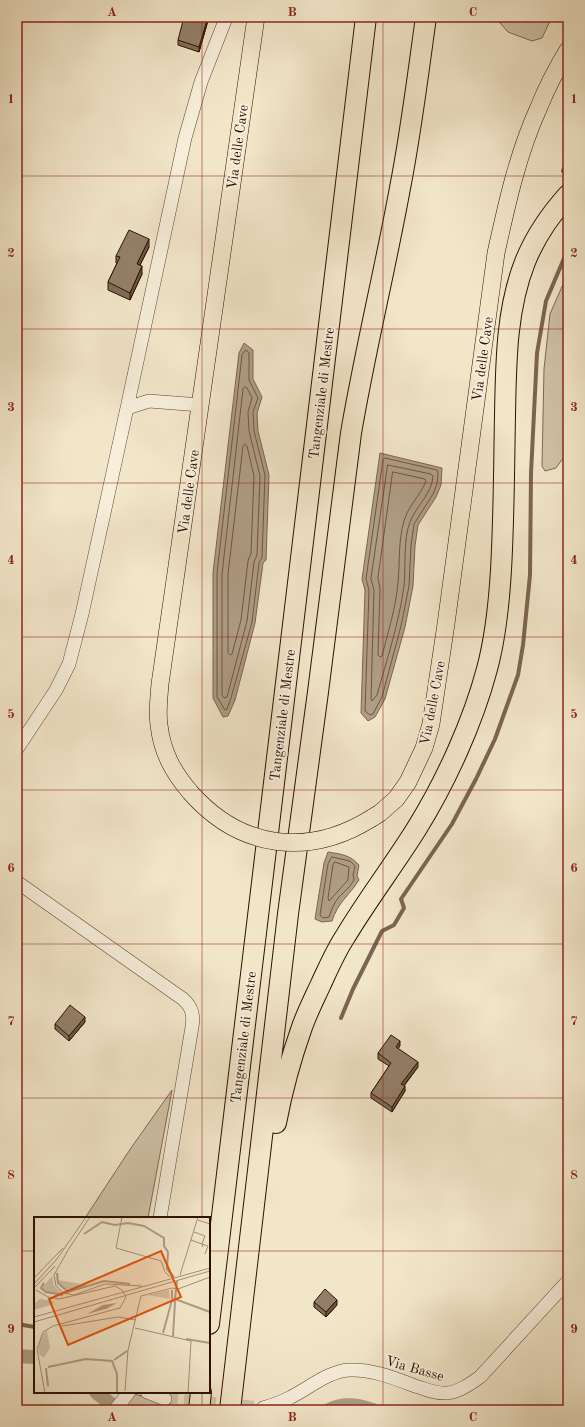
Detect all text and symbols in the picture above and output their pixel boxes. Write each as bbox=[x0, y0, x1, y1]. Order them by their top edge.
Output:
text: A bbox=[107, 6, 117, 19]
text: B bbox=[287, 6, 297, 19]
text: C bbox=[469, 6, 477, 19]
text: 1 bbox=[7, 93, 15, 106]
text: 1 bbox=[570, 93, 578, 106]
street label: Via delle Cave bbox=[225, 104, 251, 190]
text: 2 bbox=[7, 247, 15, 260]
text: 2 bbox=[570, 247, 578, 260]
street label: Via delle Cave bbox=[470, 316, 496, 402]
street label: Tangenziale di Mestre bbox=[307, 326, 337, 460]
text: 3 bbox=[7, 401, 15, 414]
text: 3 bbox=[570, 401, 578, 414]
street label: Via delle Cave bbox=[176, 449, 202, 535]
text: 4 bbox=[7, 554, 15, 567]
text: 4 bbox=[570, 554, 578, 567]
street label: Tangenziale di Mestre bbox=[268, 648, 298, 782]
street label: Via delle Cave bbox=[418, 660, 448, 746]
text: 5 bbox=[7, 708, 15, 721]
text: 5 bbox=[570, 708, 578, 721]
text: 6 bbox=[7, 862, 15, 875]
text: 6 bbox=[570, 862, 578, 875]
street label: Tangenziale di Mestre bbox=[229, 970, 259, 1104]
text: 7 bbox=[7, 1015, 15, 1028]
text: 7 bbox=[570, 1015, 578, 1028]
text: 8 bbox=[7, 1169, 15, 1182]
text: 8 bbox=[570, 1169, 578, 1182]
inset map bbox=[34, 1217, 210, 1393]
text: 9 bbox=[7, 1323, 15, 1336]
text: 9 bbox=[570, 1323, 578, 1336]
street label: Via Basse bbox=[384, 1354, 445, 1384]
text: A bbox=[107, 1411, 117, 1424]
text: B bbox=[287, 1411, 297, 1424]
text: C bbox=[469, 1411, 477, 1424]

